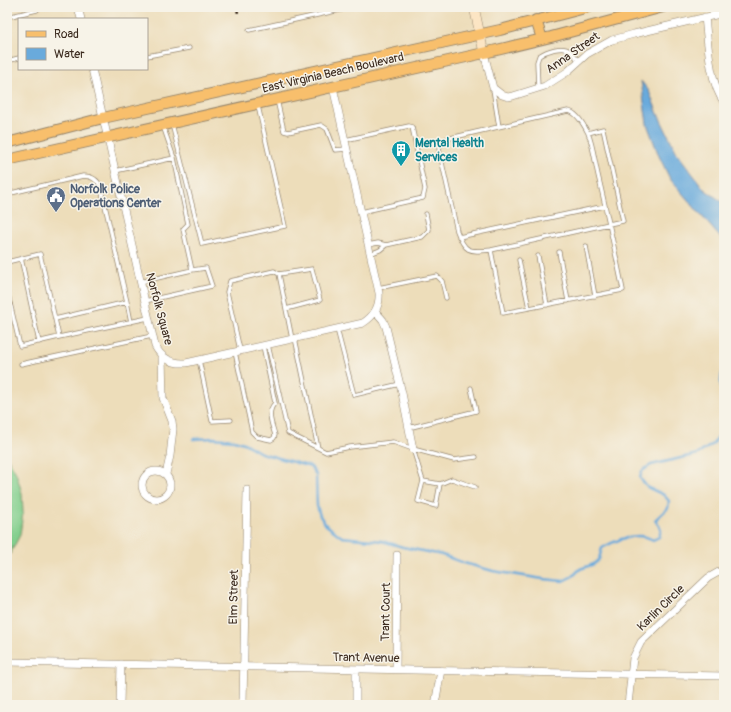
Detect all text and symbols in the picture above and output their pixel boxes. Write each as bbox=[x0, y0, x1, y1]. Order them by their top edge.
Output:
legend bbox=[18, 18, 148, 70]
text: Road bbox=[54, 27, 79, 42]
street label: Anna Street bbox=[543, 29, 603, 77]
text: Water bbox=[54, 47, 85, 62]
street label: East Virginia Beach Boulevard bbox=[261, 49, 405, 97]
place label: Mental Health Services bbox=[415, 136, 484, 165]
building icon: Mental Health Services bbox=[390, 139, 412, 167]
place label: Norfolk Police Operations Center bbox=[70, 182, 162, 211]
public building icon: Norfolk Police Operations Center bbox=[45, 185, 67, 213]
street label: Norfolk Square bbox=[142, 271, 176, 347]
street label: Elm Street bbox=[226, 569, 242, 625]
street label: Trant Court bbox=[378, 582, 394, 642]
street label: Karlin Circle bbox=[634, 582, 688, 634]
street label: Trant Avenue bbox=[332, 650, 400, 666]

